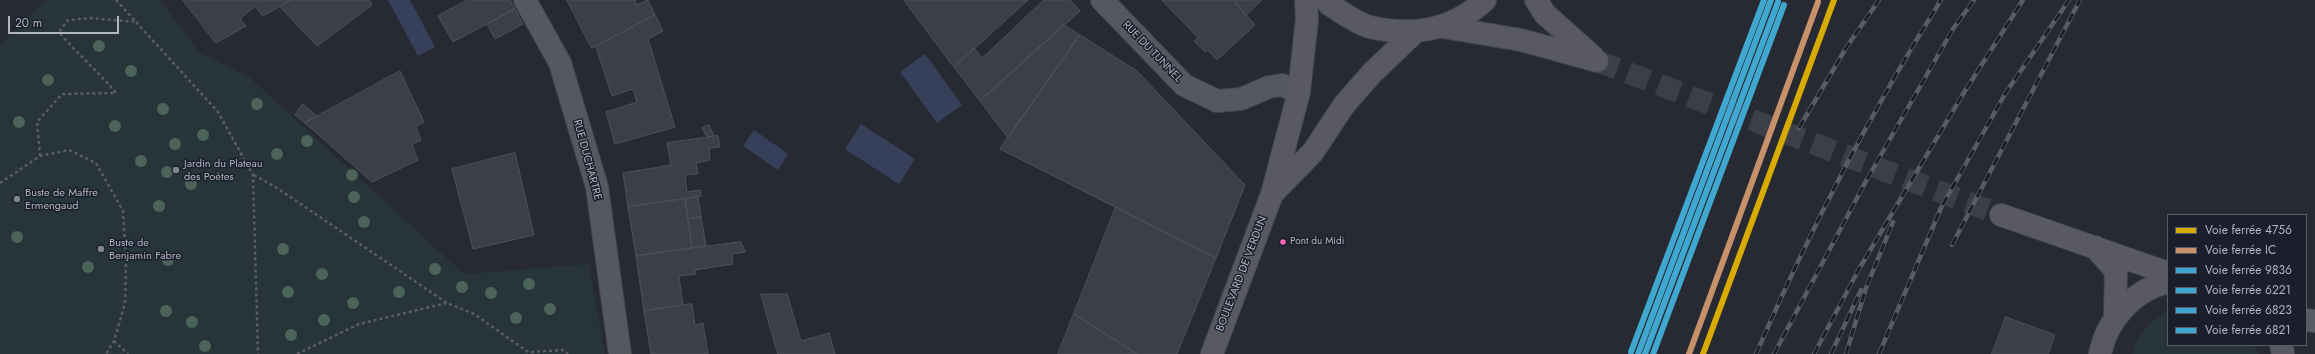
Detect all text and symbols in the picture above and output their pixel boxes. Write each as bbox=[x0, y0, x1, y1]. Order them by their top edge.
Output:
scale bar bbox=[10, 8, 121, 34]
text: 20 m bbox=[15, 14, 42, 32]
street label: RUE DU TUNNEL bbox=[1119, 19, 1185, 85]
street label: RUE DUCHARTRE bbox=[570, 118, 604, 202]
place label: Jardin du Plateau des Poètes bbox=[184, 157, 262, 183]
marker: Jardin du Plateau des Poètes bbox=[171, 165, 181, 175]
place label: Buste de Maffre Ermengaud bbox=[25, 186, 98, 212]
marker: Buste de Maffre Ermengaud bbox=[12, 194, 22, 204]
legend bbox=[2167, 214, 2307, 346]
street label: BOULEVARD DE VERDUN bbox=[1214, 215, 1270, 333]
text: Voie ferrée 4756 bbox=[2205, 221, 2292, 239]
place label: Buste de Benjamin Fabre bbox=[109, 236, 181, 262]
place label: Pont du Midi bbox=[1290, 236, 1344, 248]
marker: Pont du Midi bbox=[1278, 237, 1288, 247]
text: Voie ferrée IC bbox=[2205, 241, 2276, 259]
marker: Buste de Benjamin Fabre bbox=[96, 244, 106, 254]
text: Voie ferrée 9836 bbox=[2205, 261, 2292, 279]
text: Voie ferrée 6221 bbox=[2205, 281, 2291, 299]
text: Voie ferrée 6823 bbox=[2205, 301, 2292, 319]
text: Voie ferrée 6821 bbox=[2205, 321, 2291, 339]

